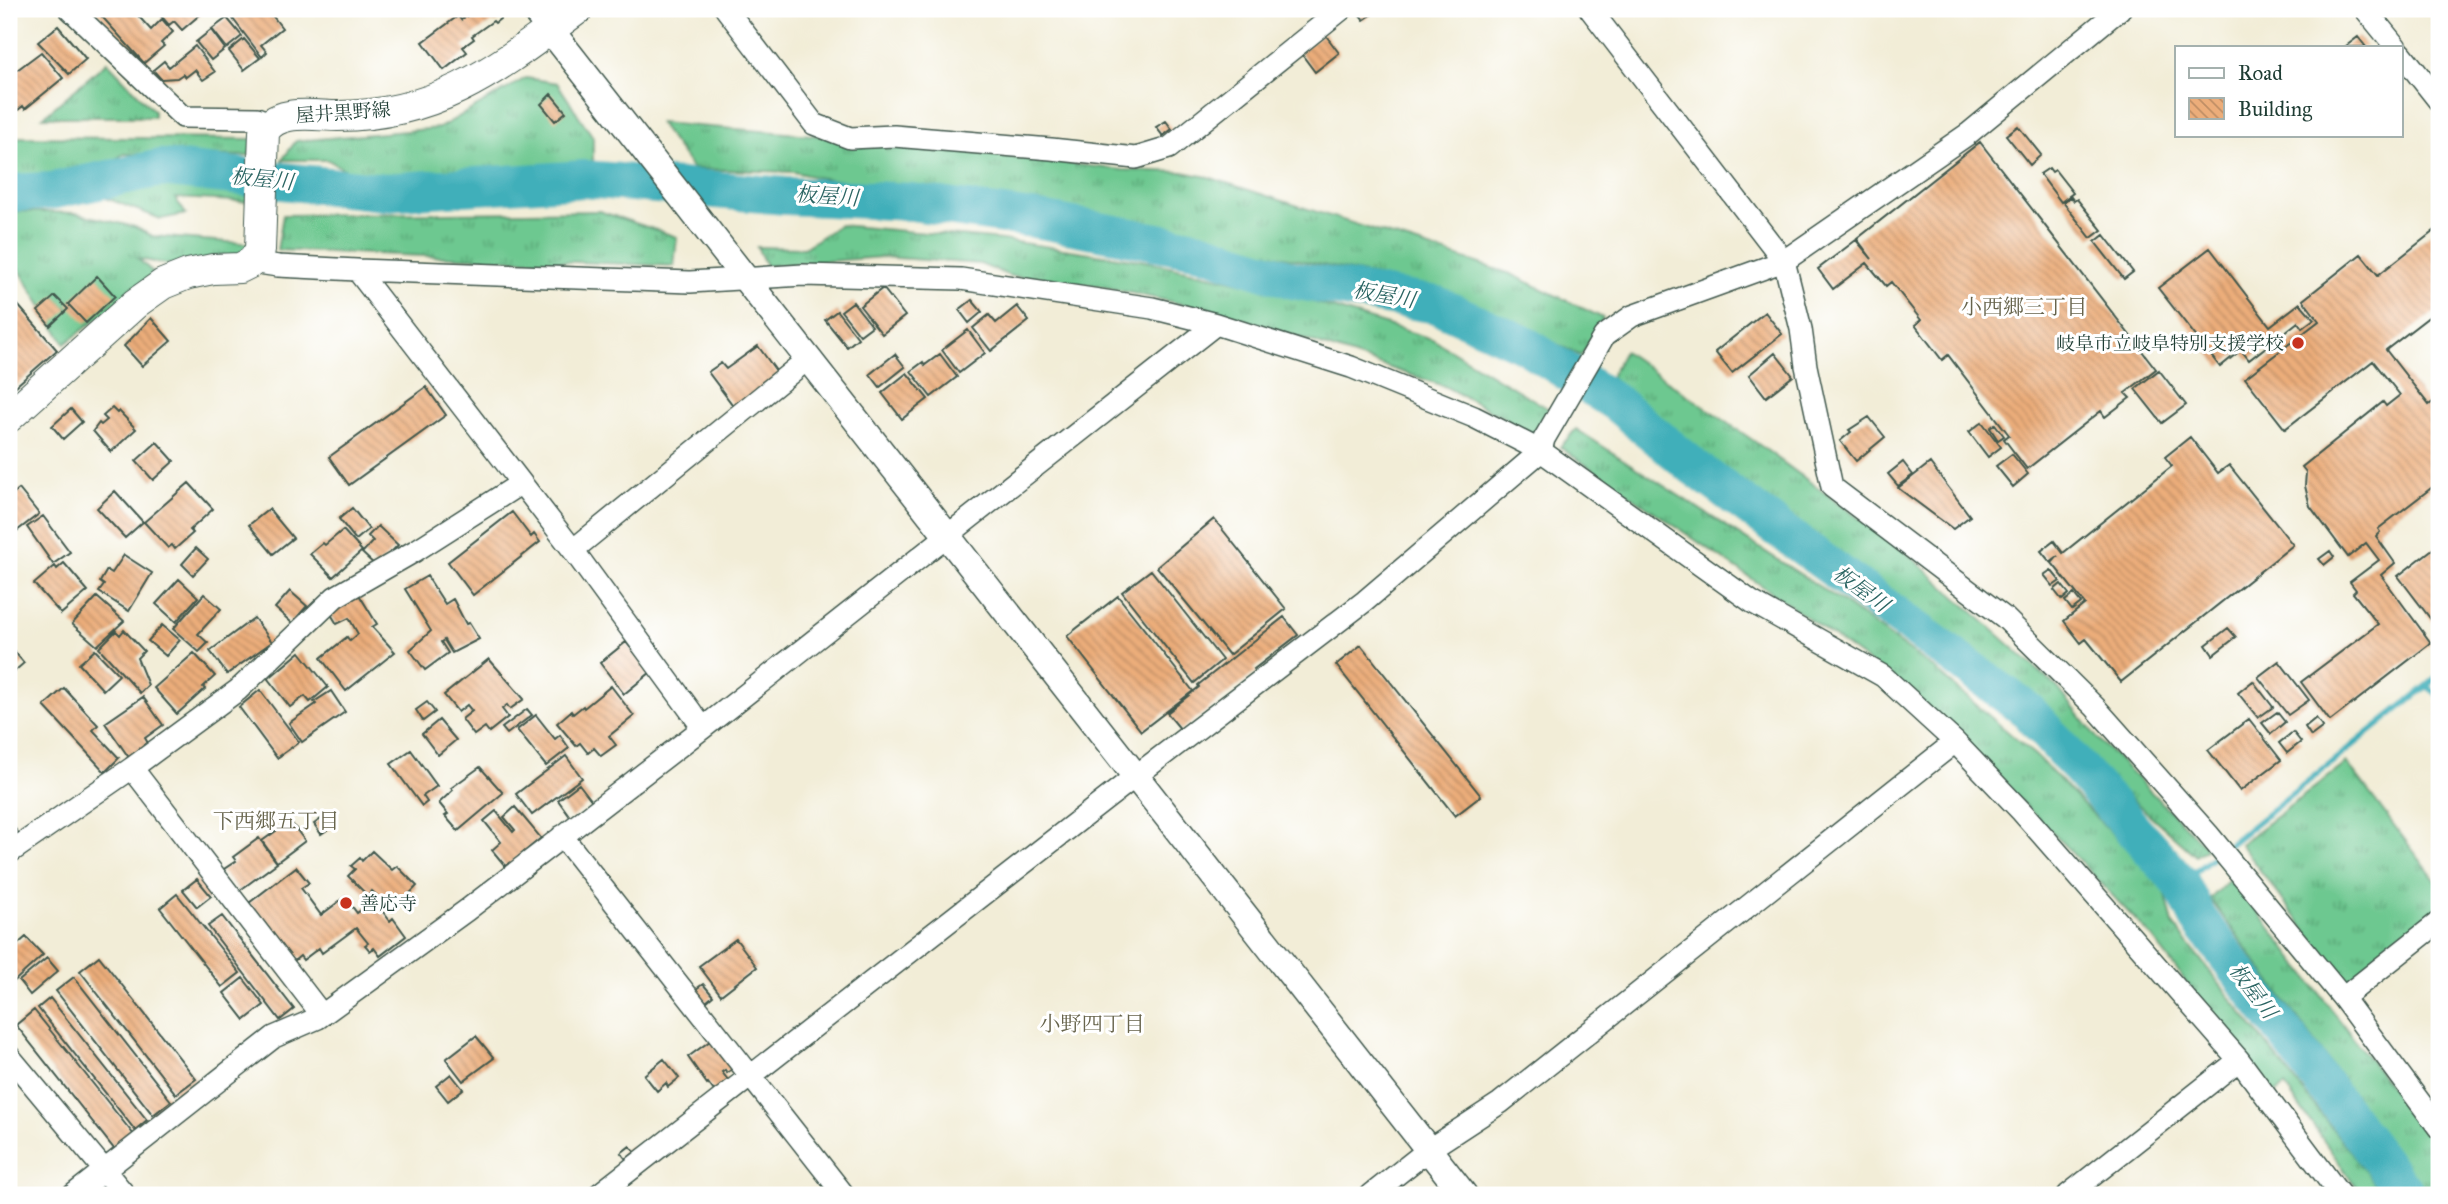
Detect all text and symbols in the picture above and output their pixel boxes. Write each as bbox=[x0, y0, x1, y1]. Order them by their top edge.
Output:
legend bbox=[2175, 46, 2402, 136]
text: Road bbox=[2238, 60, 2283, 86]
text: Building bbox=[2238, 96, 2312, 122]
street label: 屋井黒野線 bbox=[295, 98, 391, 127]
water label: 板屋川 bbox=[229, 163, 297, 195]
water label: 板屋川 bbox=[795, 181, 861, 211]
water label: 板屋川 bbox=[1351, 277, 1419, 314]
district label: 小西郷三丁目 bbox=[1961, 294, 2087, 320]
place label: 岐阜市立岐阜特別支援学校 bbox=[2056, 332, 2284, 355]
marker: 岐阜市立岐阜特別支援学校 bbox=[2290, 335, 2306, 351]
water label: 板屋川 bbox=[1828, 560, 1896, 619]
district label: 下西郷五丁目 bbox=[213, 808, 339, 834]
place label: 善応寺 bbox=[360, 892, 417, 915]
marker: 善応寺 bbox=[338, 895, 354, 911]
water label: 板屋川 bbox=[2224, 958, 2284, 1026]
district label: 小野四丁目 bbox=[1040, 1011, 1145, 1037]

